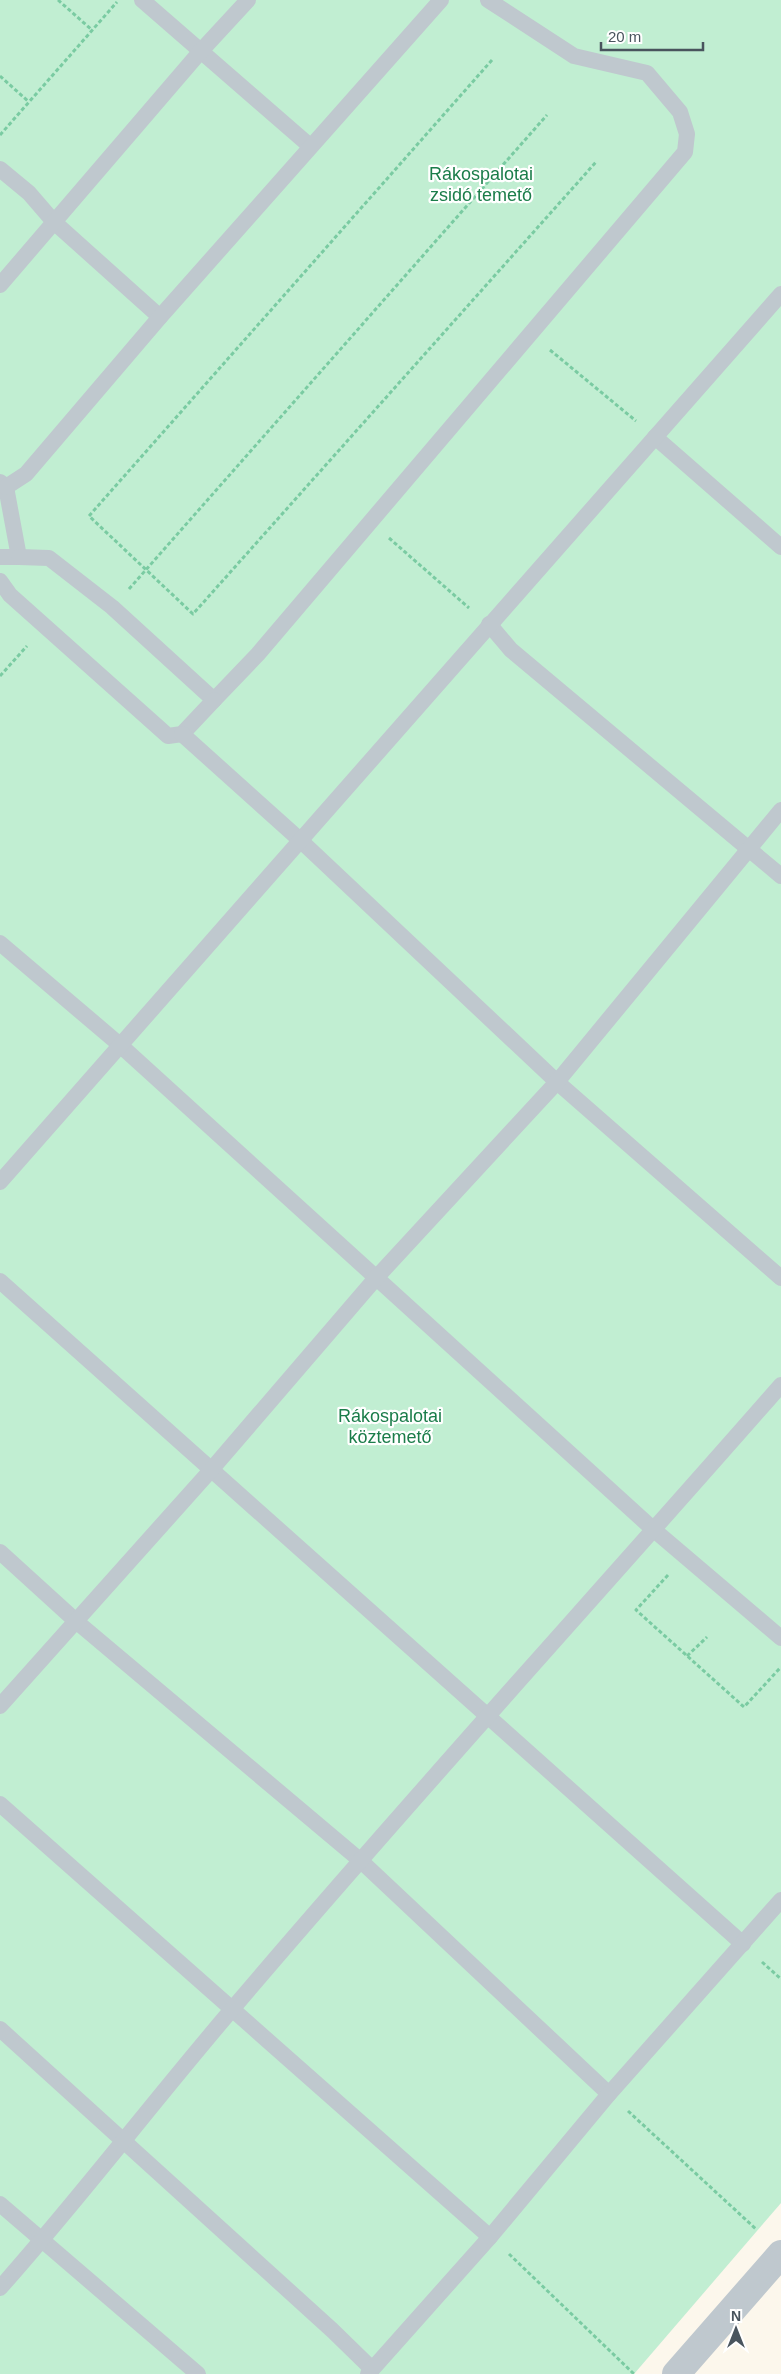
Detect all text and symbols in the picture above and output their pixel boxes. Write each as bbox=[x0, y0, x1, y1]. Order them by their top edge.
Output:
scale bar bbox=[601, 20, 704, 52]
text: 20 m bbox=[608, 28, 641, 45]
park label: Rákospalotai zsidó temető bbox=[429, 164, 533, 205]
park label: Rákospalotai köztemető bbox=[338, 1406, 442, 1447]
north arrow bbox=[711, 2304, 761, 2354]
text: N bbox=[731, 2308, 741, 2324]

